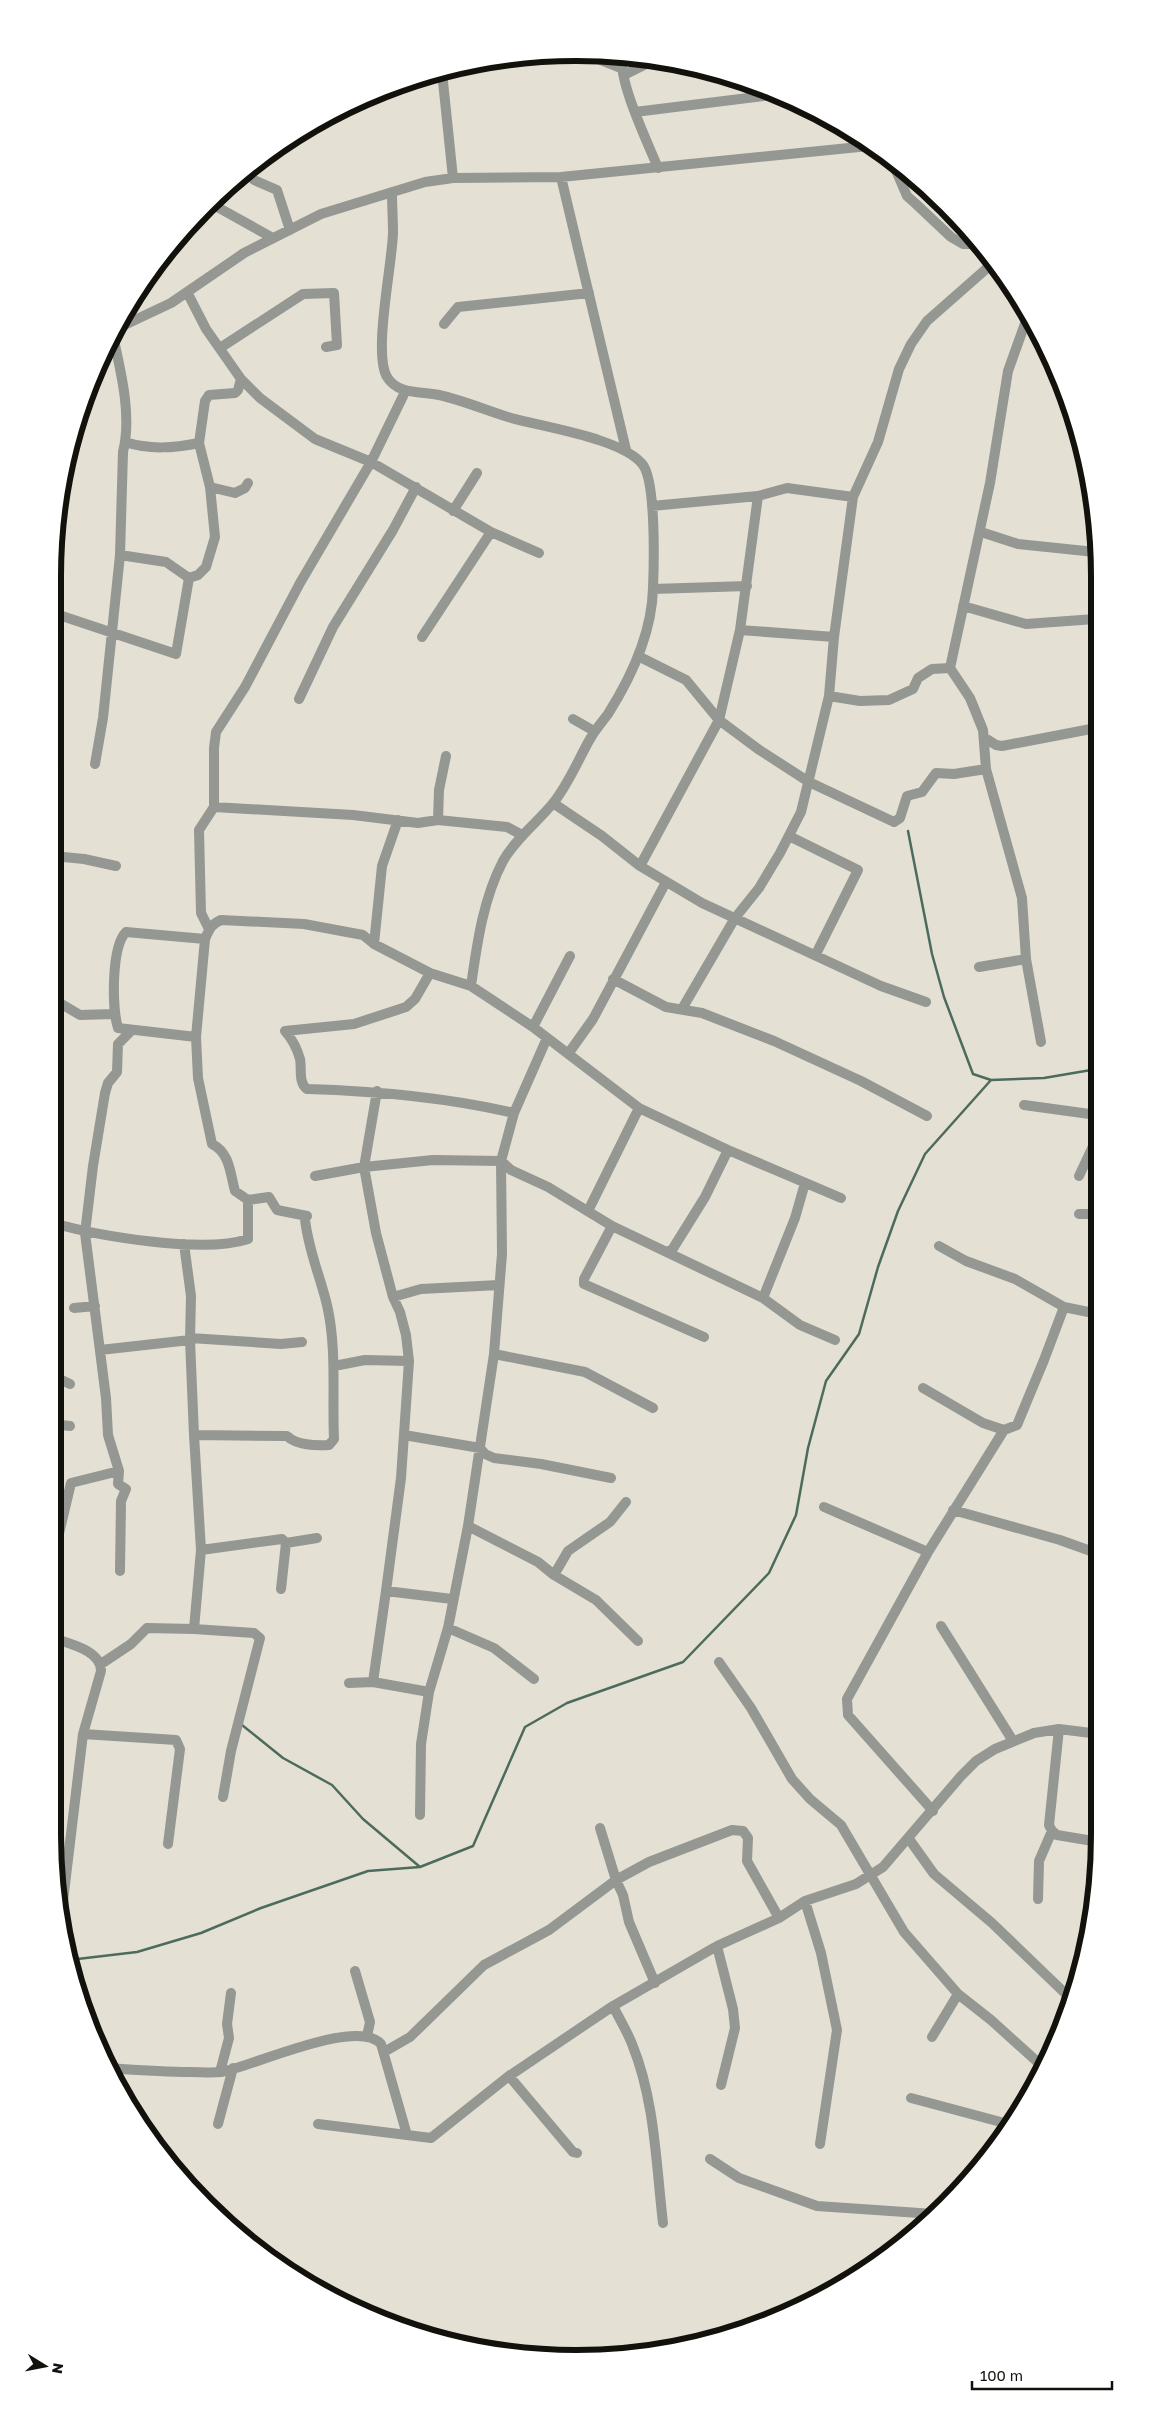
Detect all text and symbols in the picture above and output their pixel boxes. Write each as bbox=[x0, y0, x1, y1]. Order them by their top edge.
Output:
north arrow bbox=[20, 2341, 70, 2391]
scale bar bbox=[972, 2358, 1112, 2390]
text: N bbox=[49, 2362, 68, 2375]
text: 100 m bbox=[980, 2366, 1023, 2384]

